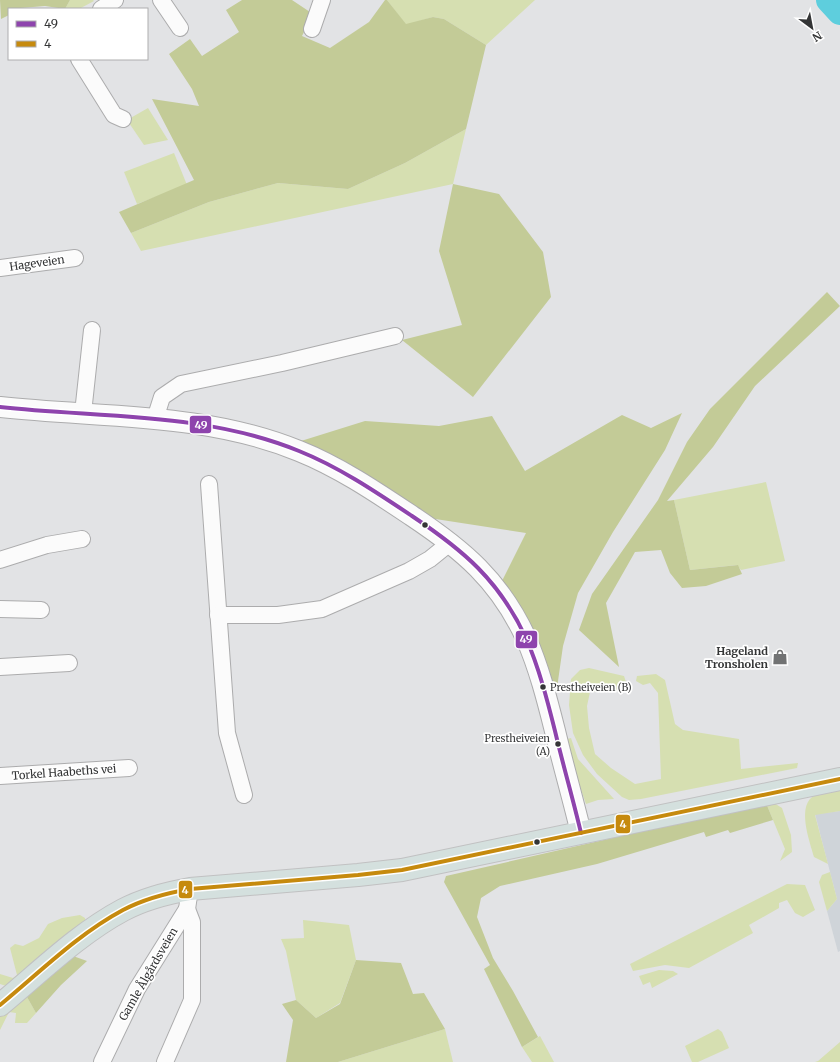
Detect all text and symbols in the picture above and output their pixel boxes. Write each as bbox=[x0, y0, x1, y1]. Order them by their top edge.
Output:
legend bbox=[8, 8, 148, 60]
north arrow bbox=[792, 8, 832, 48]
text: 49 bbox=[44, 16, 58, 31]
text: N bbox=[810, 28, 825, 45]
text: 4 bbox=[44, 36, 52, 51]
street label: Hageveien bbox=[9, 252, 66, 274]
line badge: 49 bbox=[189, 415, 212, 434]
text: 49 bbox=[194, 418, 208, 432]
unlabelled marker bbox=[420, 520, 430, 530]
line badge: 49 bbox=[515, 630, 538, 649]
text: 49 bbox=[519, 632, 533, 646]
place label: Hageland Tronsholen bbox=[705, 644, 769, 671]
shop icon: Hageland Tronsholen bbox=[771, 648, 789, 666]
place label: Prestheiveien (B) bbox=[550, 681, 632, 694]
marker: Prestheiveien (B) bbox=[538, 682, 548, 692]
place label: Prestheiveien (A) bbox=[485, 732, 550, 758]
marker: Prestheiveien (A) bbox=[553, 739, 563, 749]
street label: Torkel Haabeths vei bbox=[11, 761, 117, 783]
line badge: 4 bbox=[615, 814, 631, 834]
text: 4 bbox=[620, 817, 627, 831]
unlabelled marker bbox=[532, 837, 542, 847]
line badge: 4 bbox=[178, 880, 193, 899]
text: 4 bbox=[182, 883, 189, 897]
street label: Gamle Ålgårdsveien bbox=[116, 924, 181, 1023]

